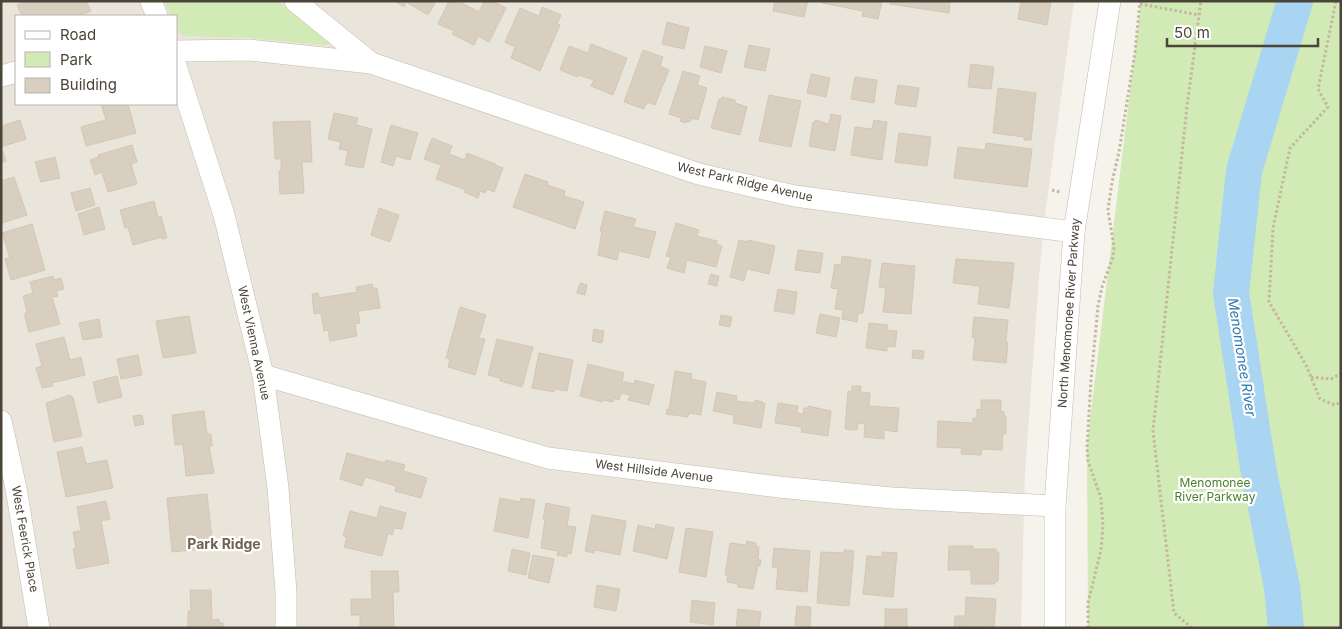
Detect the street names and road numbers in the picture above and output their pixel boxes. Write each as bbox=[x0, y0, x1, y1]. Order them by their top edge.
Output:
street label: West Park Ridge Avenue bbox=[676, 159, 814, 204]
street label: North Menomonee River Parkway bbox=[1054, 217, 1083, 408]
street label: West Vienna Avenue bbox=[235, 284, 274, 401]
street label: West Hillside Avenue bbox=[594, 456, 714, 485]
street label: West Feerick Place bbox=[9, 484, 42, 593]

